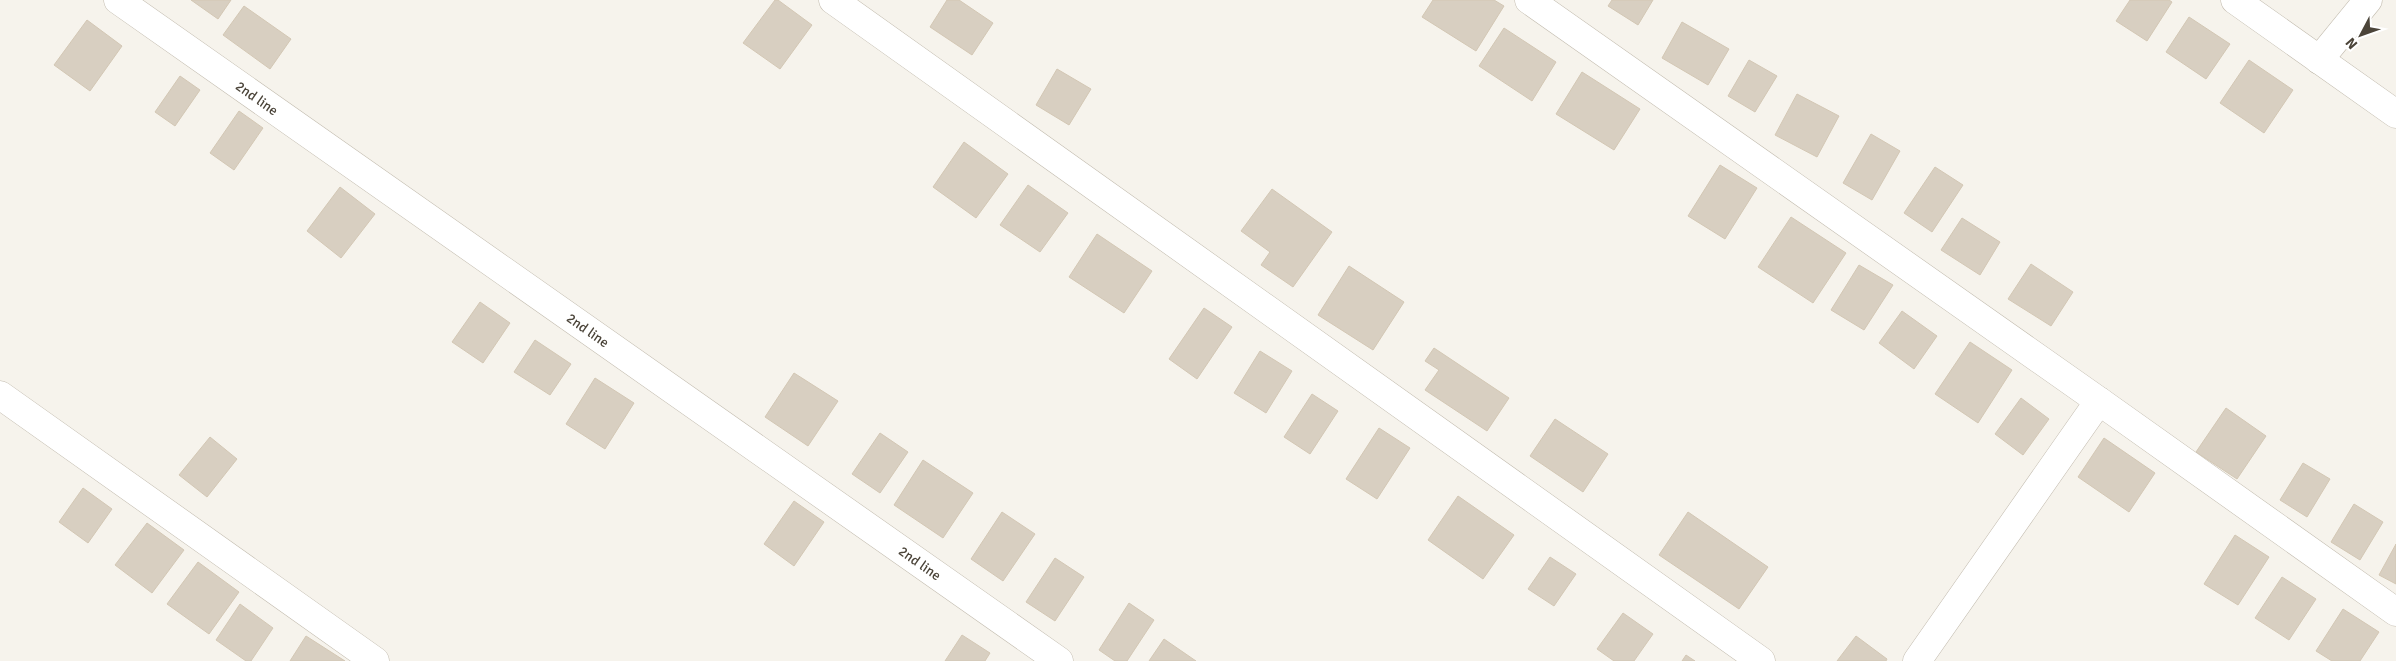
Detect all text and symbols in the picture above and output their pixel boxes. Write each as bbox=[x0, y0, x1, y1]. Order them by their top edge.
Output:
north arrow bbox=[2336, 10, 2386, 60]
text: N bbox=[2342, 34, 2361, 52]
street label: 2nd line bbox=[232, 78, 281, 119]
street label: 2nd line bbox=[563, 310, 612, 351]
street label: 2nd line bbox=[895, 543, 944, 584]

